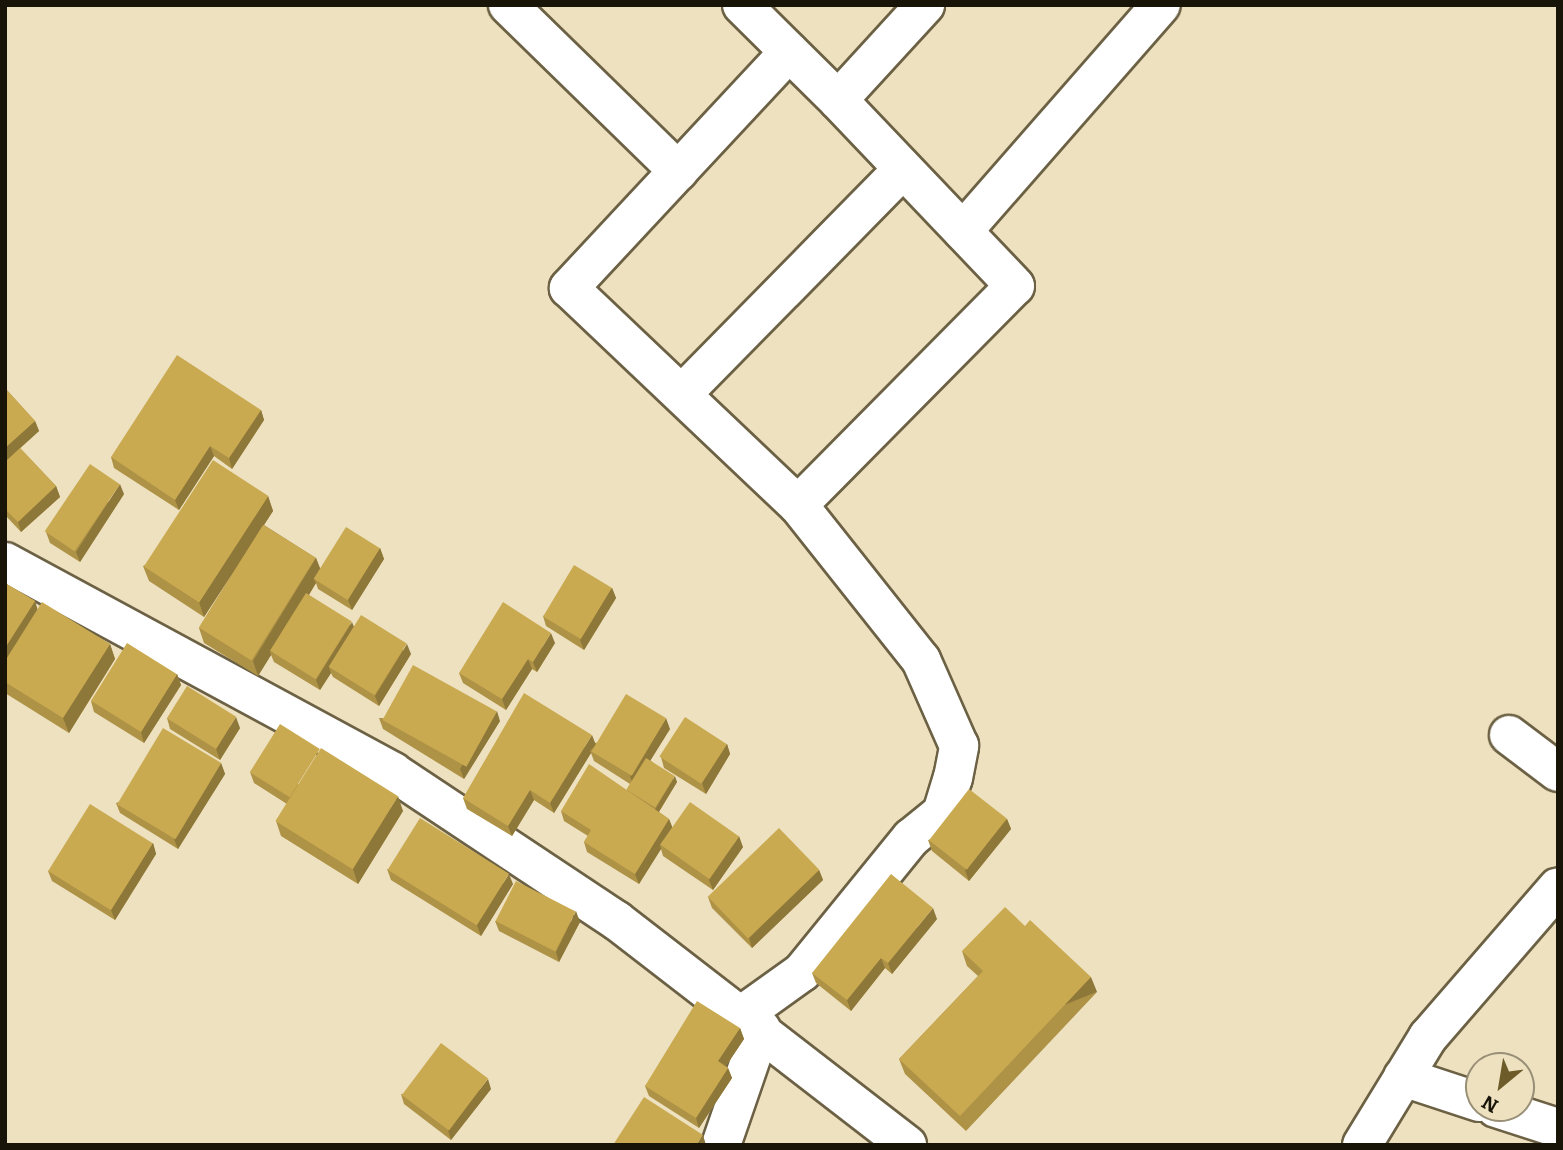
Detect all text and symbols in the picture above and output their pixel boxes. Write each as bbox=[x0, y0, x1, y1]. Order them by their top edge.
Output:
north arrow bbox=[1465, 1052, 1535, 1122]
text: N bbox=[1478, 1090, 1502, 1118]

